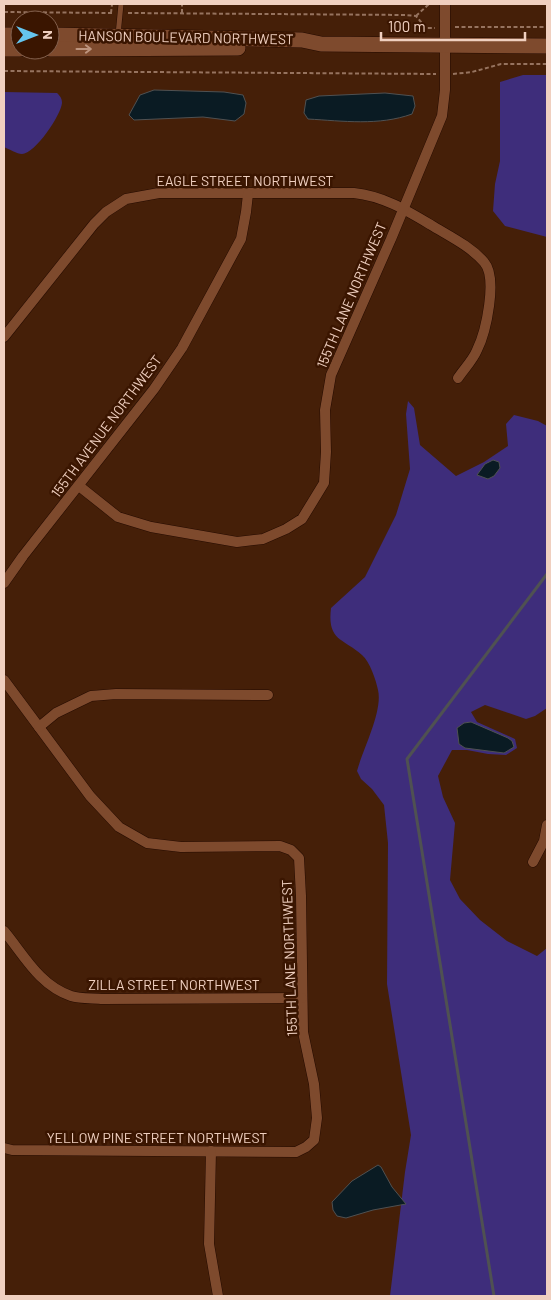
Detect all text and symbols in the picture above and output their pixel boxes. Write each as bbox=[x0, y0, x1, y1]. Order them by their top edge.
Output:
north arrow bbox=[10, 10, 60, 60]
scale bar bbox=[381, 10, 525, 42]
text: 100 m bbox=[388, 17, 426, 35]
street label: HANSON BOULEVARD NORTHWEST bbox=[78, 27, 294, 47]
text: N bbox=[40, 30, 57, 40]
one-way arrow bbox=[76, 44, 92, 54]
street label: EAGLE STREET NORTHWEST bbox=[157, 172, 334, 189]
street label: 155TH LANE NORTHWEST bbox=[312, 219, 390, 371]
street label: 155TH AVENUE NORTHWEST bbox=[47, 352, 165, 500]
street label: 155TH LANE NORTHWEST bbox=[278, 879, 300, 1037]
street label: ZILLA STREET NORTHWEST bbox=[88, 976, 260, 993]
street label: YELLOW PINE STREET NORTHWEST bbox=[47, 1129, 267, 1146]

